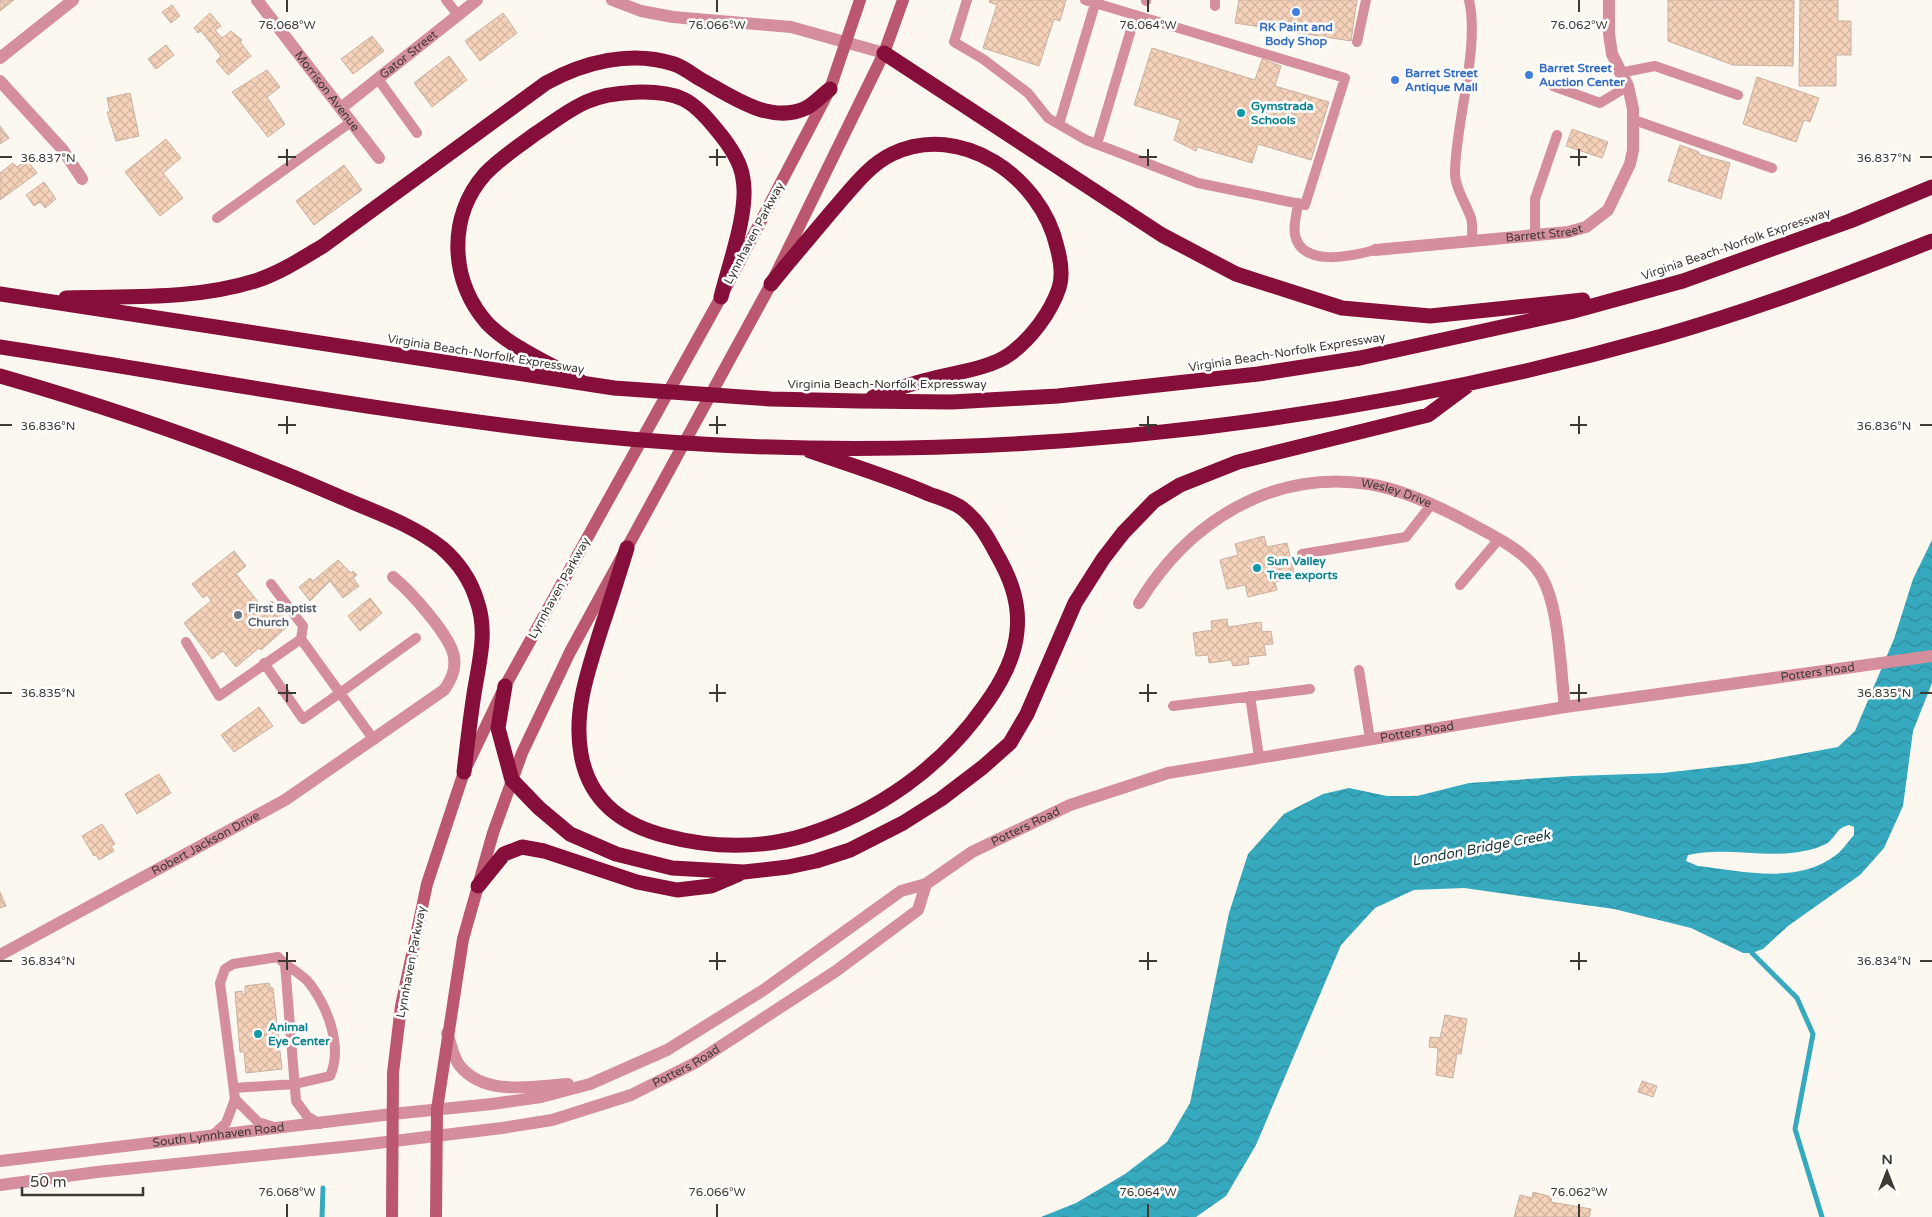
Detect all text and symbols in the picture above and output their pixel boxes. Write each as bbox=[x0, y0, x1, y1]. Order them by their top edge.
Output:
marker: RK Paint and Body Shop bbox=[1290, 6, 1302, 18]
text: 76.068°W bbox=[258, 18, 316, 32]
text: 76.066°W bbox=[688, 18, 746, 32]
text: 76.064°W bbox=[1119, 18, 1177, 32]
text: 76.062°W bbox=[1550, 18, 1608, 32]
place label: RK Paint and Body Shop bbox=[1259, 20, 1333, 49]
street label: Gator Street bbox=[377, 27, 440, 82]
street label: Morrison Avenue bbox=[292, 48, 363, 134]
place label: Barret Street Auction Center bbox=[1539, 61, 1625, 89]
place label: Barret Street Antique Mall bbox=[1405, 66, 1478, 95]
marker: Barret Street Auction Center bbox=[1523, 69, 1535, 81]
marker: Barret Street Antique Mall bbox=[1389, 74, 1401, 86]
place label: Gymstrada Schools bbox=[1251, 99, 1314, 127]
marker: Gymstrada Schools bbox=[1235, 107, 1247, 119]
text: 36.837°N bbox=[20, 151, 76, 165]
text: 36.837°N bbox=[1856, 151, 1912, 165]
street label: Lynnhaven Parkway bbox=[721, 179, 787, 286]
street label: Virginia Beach-Norfolk Expressway bbox=[1640, 205, 1833, 283]
street label: Barrett Street bbox=[1505, 221, 1585, 245]
street label: Virginia Beach-Norfolk Expressway bbox=[1188, 329, 1387, 374]
street label: Virginia Beach-Norfolk Expressway bbox=[387, 332, 586, 377]
street label: Virginia Beach-Norfolk Expressway bbox=[787, 377, 987, 391]
text: 36.836°N bbox=[21, 419, 75, 433]
text: 36.836°N bbox=[1857, 419, 1911, 433]
street label: Wesley Drive bbox=[1360, 476, 1434, 510]
street label: Lynnhaven Parkway bbox=[525, 534, 593, 641]
place label: Sun Valley Tree exports bbox=[1266, 554, 1338, 583]
marker: Sun Valley Tree exports bbox=[1251, 562, 1263, 574]
place label: First Baptist Church bbox=[248, 601, 317, 629]
marker: First Baptist Church bbox=[232, 609, 244, 621]
street label: Potters Road bbox=[1780, 660, 1856, 684]
text: 36.835°N bbox=[21, 686, 75, 700]
text: 36.835°N bbox=[1857, 686, 1911, 700]
street label: Potters Road bbox=[1379, 719, 1455, 745]
street label: Potters Road bbox=[989, 804, 1062, 849]
street label: Robert Jackson Drive bbox=[149, 808, 262, 878]
water label: London Bridge Creek bbox=[1410, 826, 1553, 870]
street label: Lynnhaven Parkway bbox=[393, 904, 429, 1019]
text: 36.834°N bbox=[21, 954, 75, 968]
text: 36.834°N bbox=[1857, 954, 1911, 968]
place label: Animal Eye Center bbox=[268, 1020, 330, 1049]
marker: Animal Eye Center bbox=[252, 1028, 264, 1040]
street label: Potters Road bbox=[650, 1042, 722, 1090]
street label: South Lynnhaven Road bbox=[152, 1120, 285, 1150]
north arrow bbox=[1862, 1147, 1912, 1197]
text: N bbox=[1881, 1151, 1893, 1168]
scale bar bbox=[22, 1164, 144, 1196]
text: 50 m bbox=[30, 1173, 67, 1191]
text: 76.068°W bbox=[258, 1185, 316, 1199]
text: 76.066°W bbox=[688, 1185, 746, 1199]
text: 76.064°W bbox=[1119, 1185, 1177, 1199]
text: 76.062°W bbox=[1550, 1185, 1608, 1199]

